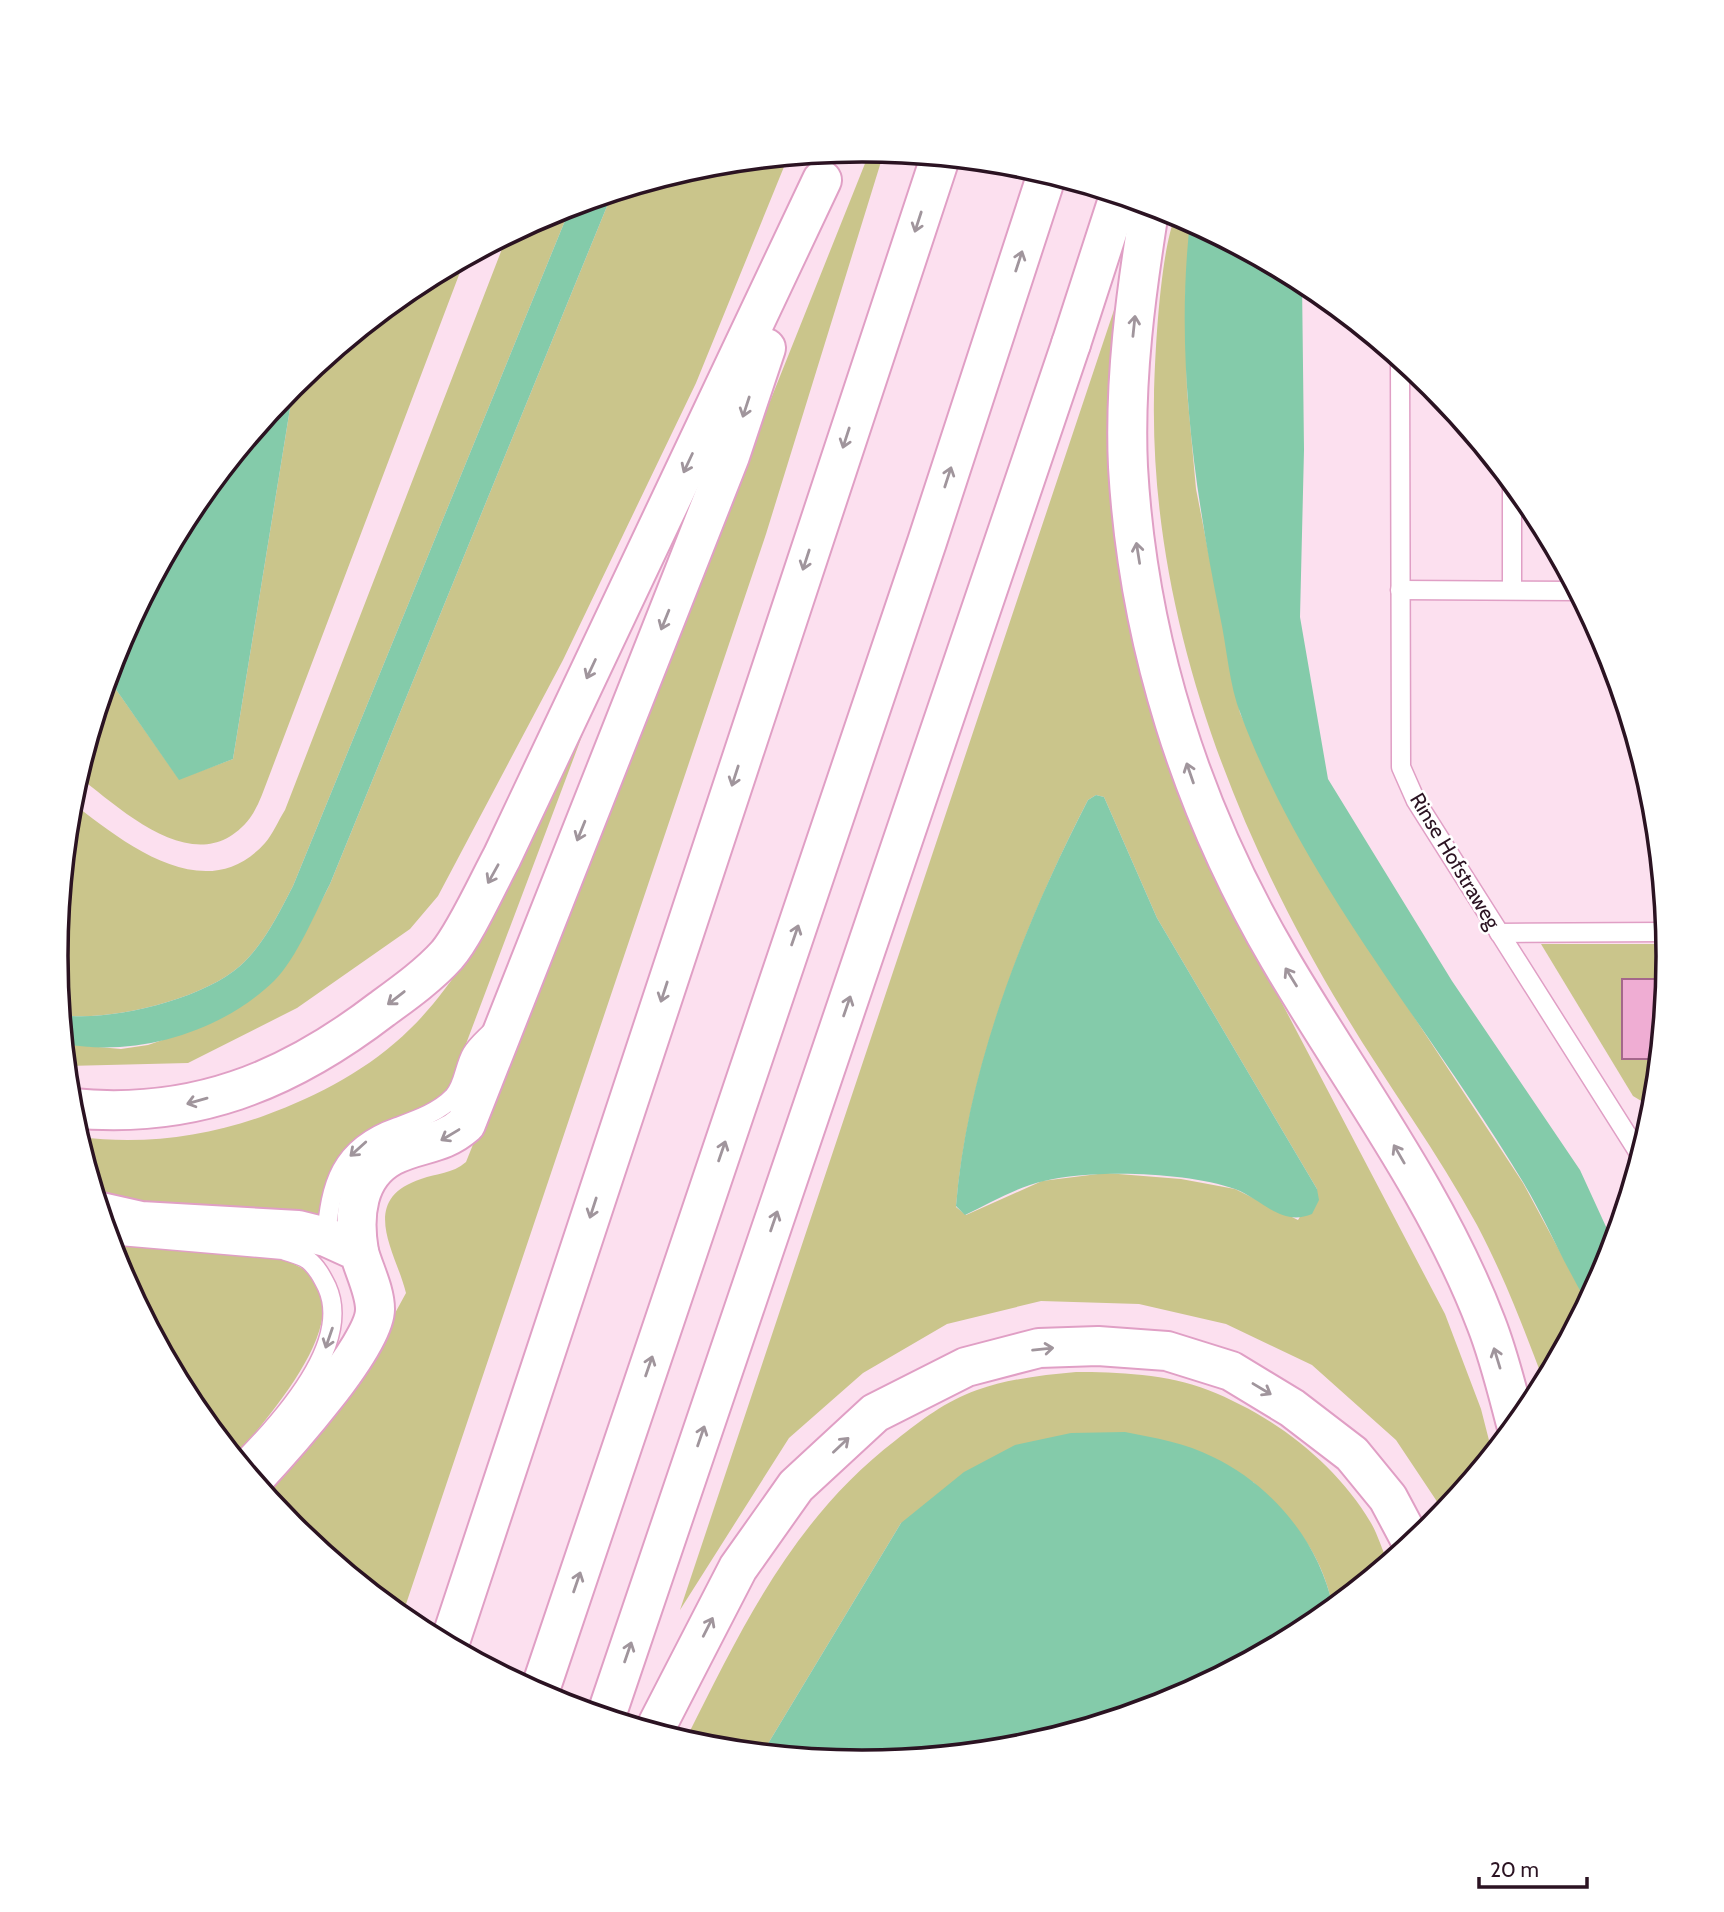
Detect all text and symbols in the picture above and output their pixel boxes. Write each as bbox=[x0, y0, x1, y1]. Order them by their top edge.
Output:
one-way arrow bbox=[911, 211, 924, 233]
one-way arrow bbox=[1013, 250, 1026, 272]
one-way arrow bbox=[1128, 315, 1141, 338]
one-way arrow bbox=[739, 396, 752, 418]
one-way arrow bbox=[839, 427, 852, 449]
one-way arrow bbox=[681, 452, 695, 473]
one-way arrow bbox=[943, 467, 956, 489]
one-way arrow bbox=[1131, 542, 1144, 564]
one-way arrow bbox=[799, 549, 812, 571]
one-way arrow bbox=[657, 608, 670, 630]
one-way arrow bbox=[584, 658, 597, 679]
one-way arrow bbox=[1183, 763, 1195, 785]
one-way arrow bbox=[728, 765, 740, 787]
street label: Rinse Hofstraweg bbox=[1405, 788, 1506, 934]
one-way arrow bbox=[574, 820, 587, 841]
one-way arrow bbox=[486, 863, 500, 883]
one-way arrow bbox=[790, 925, 802, 947]
one-way arrow bbox=[1283, 968, 1297, 988]
one-way arrow bbox=[657, 981, 669, 1003]
one-way arrow bbox=[388, 991, 406, 1006]
one-way arrow bbox=[842, 995, 854, 1017]
one-way arrow bbox=[186, 1096, 208, 1109]
one-way arrow bbox=[440, 1128, 460, 1142]
one-way arrow bbox=[717, 1140, 729, 1162]
one-way arrow bbox=[350, 1141, 367, 1158]
one-way arrow bbox=[1392, 1144, 1406, 1164]
one-way arrow bbox=[585, 1197, 598, 1219]
one-way arrow bbox=[768, 1210, 781, 1232]
one-way arrow bbox=[322, 1327, 334, 1349]
one-way arrow bbox=[1031, 1342, 1053, 1355]
one-way arrow bbox=[1490, 1347, 1503, 1369]
one-way arrow bbox=[644, 1356, 656, 1378]
one-way arrow bbox=[1251, 1383, 1271, 1397]
one-way arrow bbox=[696, 1426, 708, 1448]
one-way arrow bbox=[832, 1436, 849, 1453]
one-way arrow bbox=[571, 1571, 584, 1593]
one-way arrow bbox=[701, 1617, 715, 1638]
one-way arrow bbox=[623, 1641, 635, 1663]
scale bar bbox=[1479, 1846, 1588, 1890]
text: 20 m bbox=[1490, 1857, 1539, 1882]

